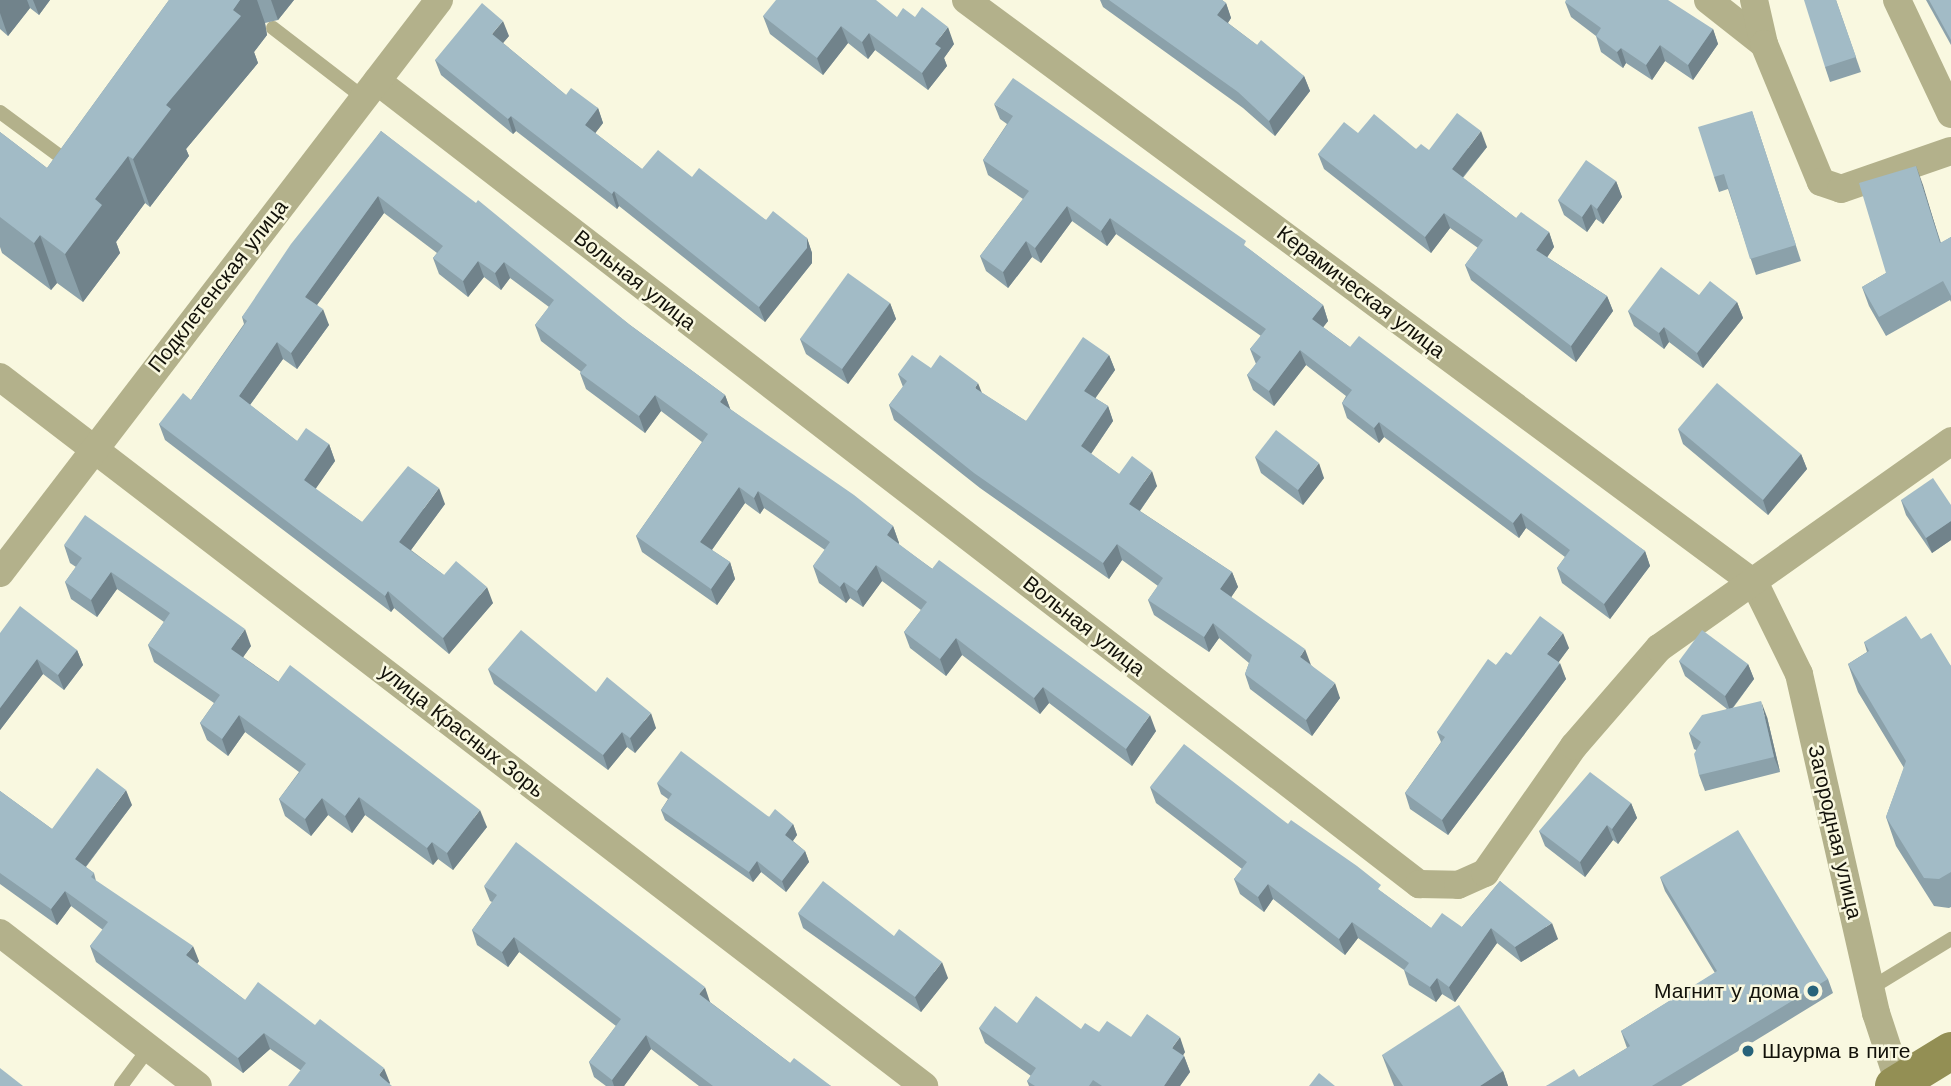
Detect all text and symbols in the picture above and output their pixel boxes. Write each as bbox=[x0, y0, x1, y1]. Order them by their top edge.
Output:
street label: Подклетенская улица bbox=[143, 195, 293, 377]
street label: Керамическая улица bbox=[1272, 221, 1450, 363]
street label: Вольная улица bbox=[569, 225, 701, 335]
street label: Вольная улица bbox=[1018, 571, 1150, 681]
street label: улица Красных Зорь bbox=[375, 659, 549, 803]
street label: Загородная улица bbox=[1803, 742, 1867, 922]
place label: Магнит у дома bbox=[1654, 978, 1799, 1004]
marker: Магнит у дома bbox=[1805, 983, 1821, 999]
place label: Шаурма в пите bbox=[1762, 1038, 1910, 1064]
marker: Шаурма в пите bbox=[1740, 1043, 1756, 1059]

